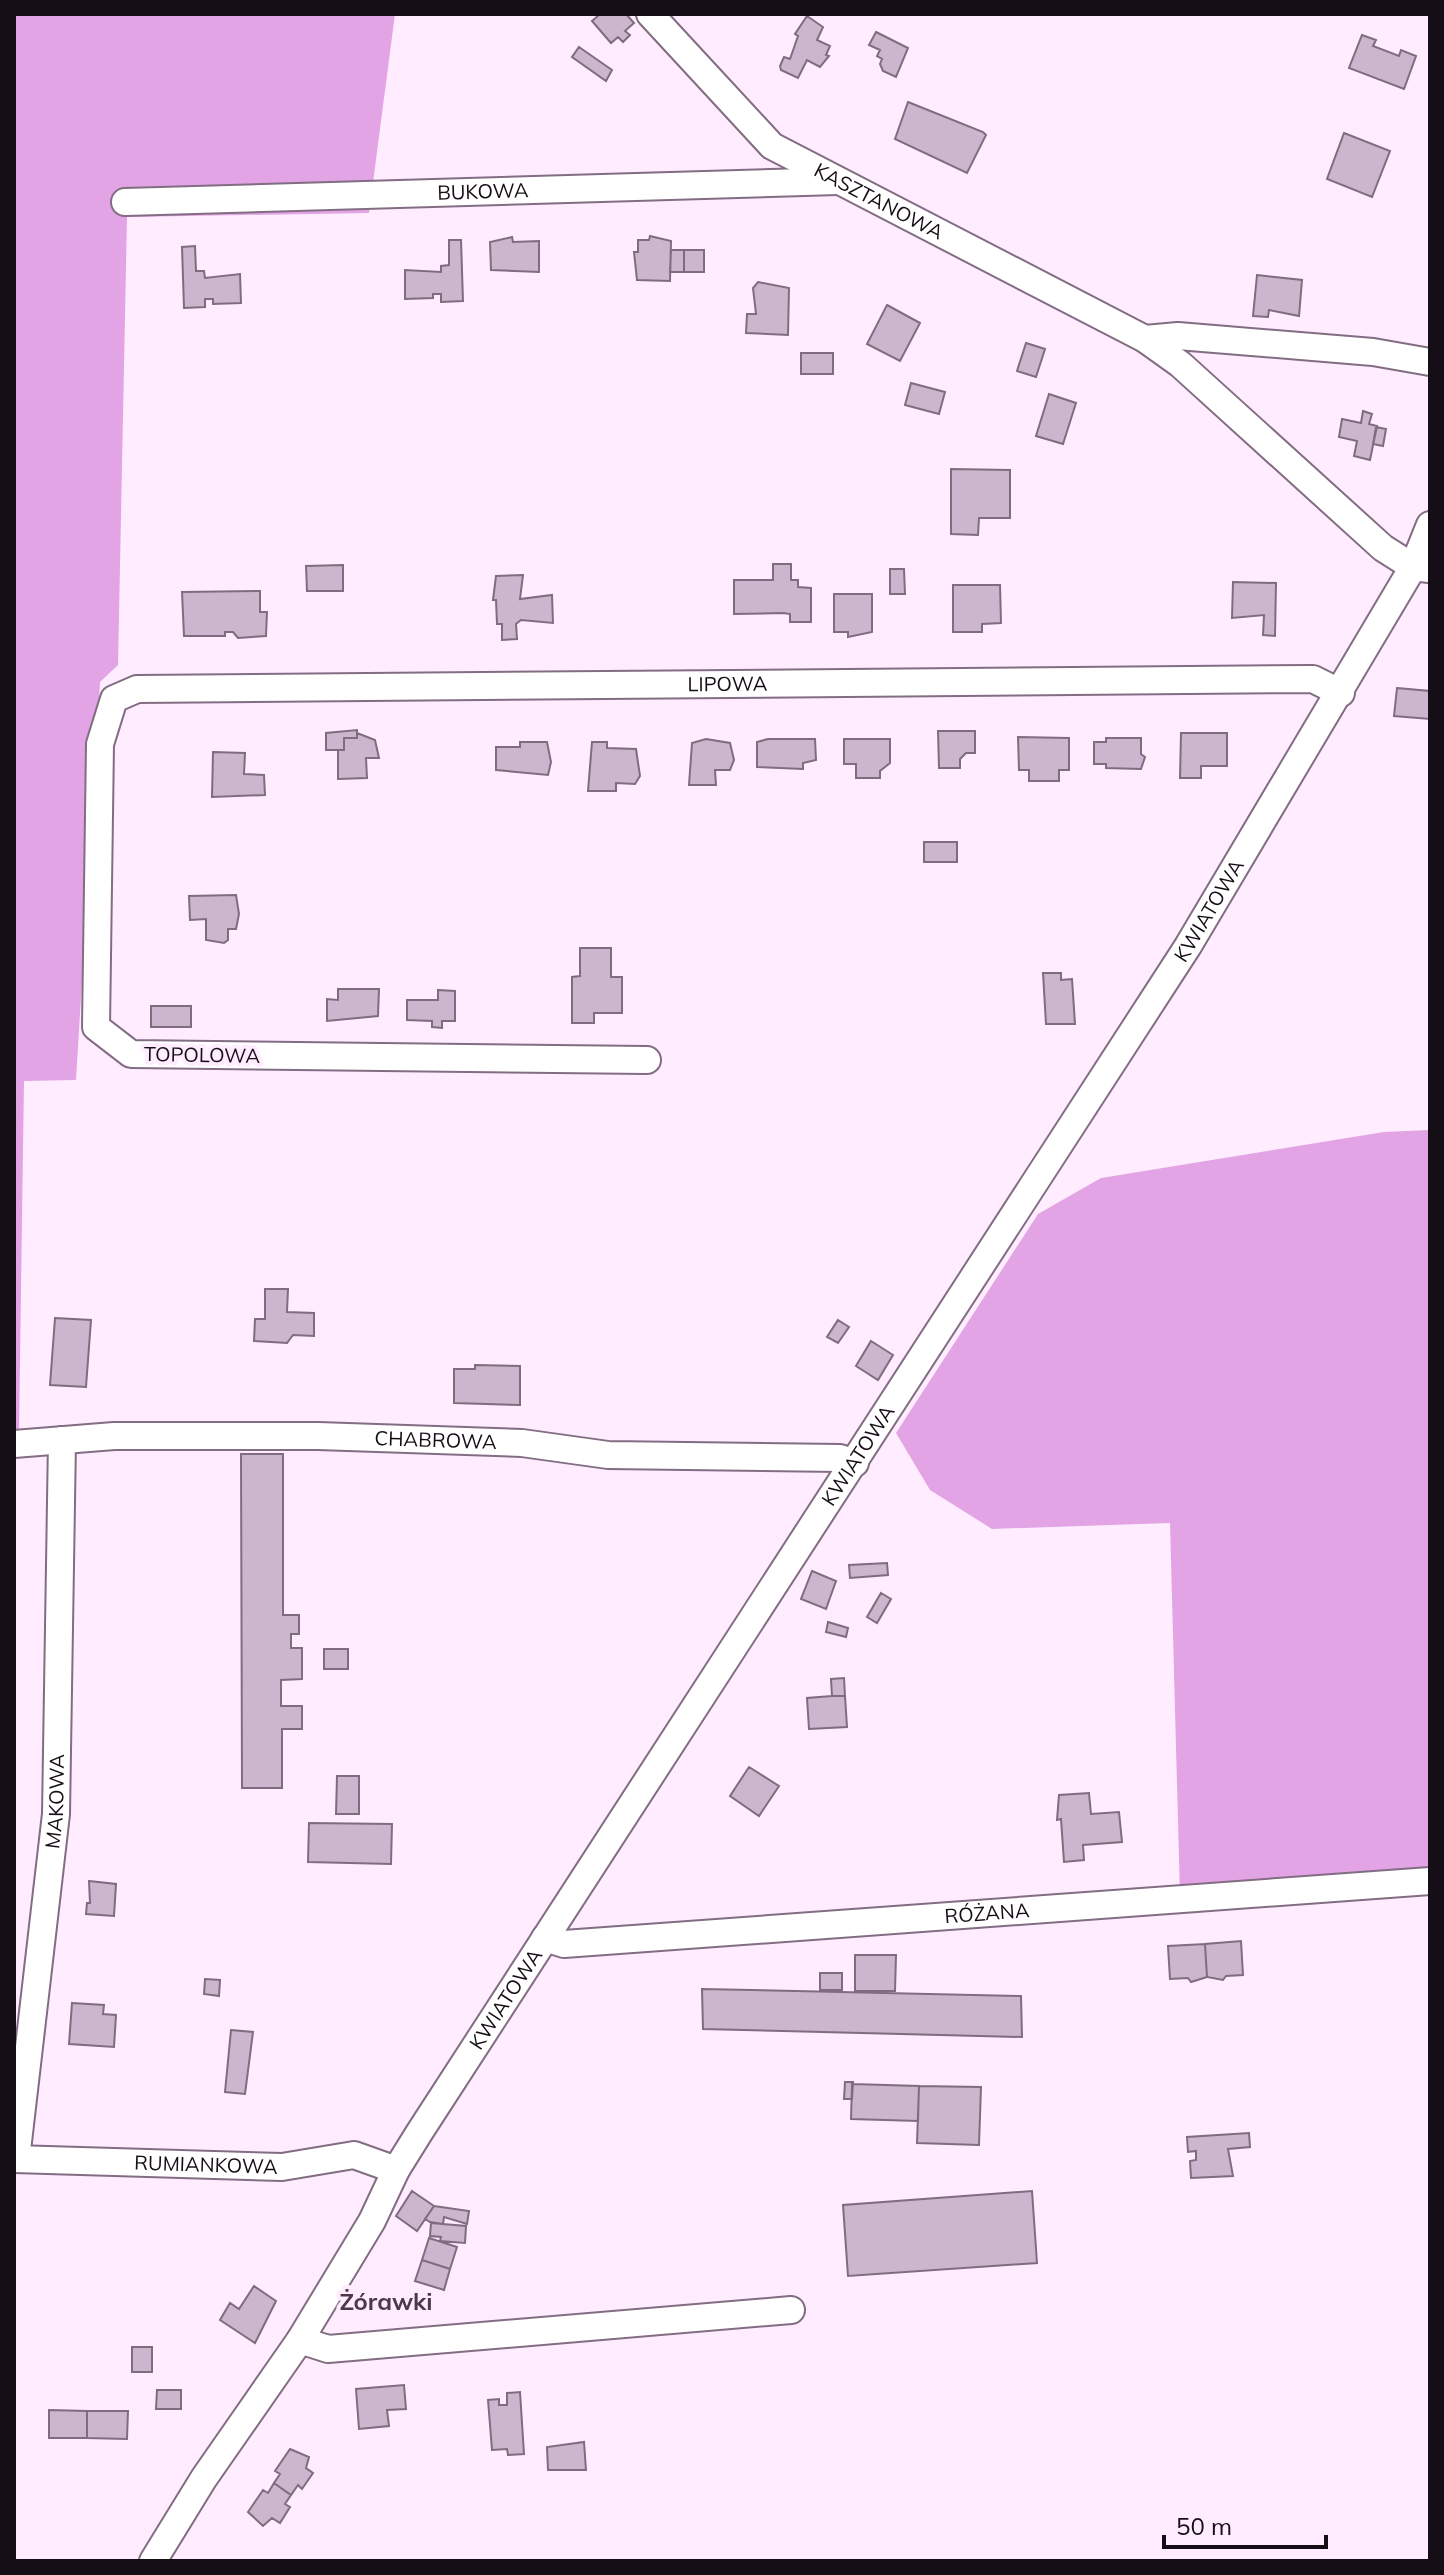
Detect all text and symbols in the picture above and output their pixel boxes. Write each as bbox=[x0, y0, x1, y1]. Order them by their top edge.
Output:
street label: KASZTANOWA bbox=[810, 157, 948, 245]
street label: BUKOWA bbox=[437, 177, 529, 205]
street label: LIPOWA bbox=[687, 671, 768, 696]
street label: KWIATOWA bbox=[1168, 854, 1249, 966]
street label: TOPOLOWA bbox=[144, 1041, 261, 1068]
street label: KWIATOWA bbox=[816, 1400, 900, 1510]
street label: CHABROWA bbox=[374, 1425, 497, 1454]
street label: MAKOWA bbox=[39, 1753, 69, 1850]
street label: RÓŻANA bbox=[944, 1897, 1031, 1928]
street label: KWIATOWA bbox=[463, 1944, 547, 2054]
street label: RUMIANKOWA bbox=[134, 2150, 278, 2179]
district label: Żórawki bbox=[339, 2286, 433, 2316]
scale bar bbox=[1164, 2499, 1326, 2549]
text: 50 m bbox=[1176, 2511, 1232, 2541]

